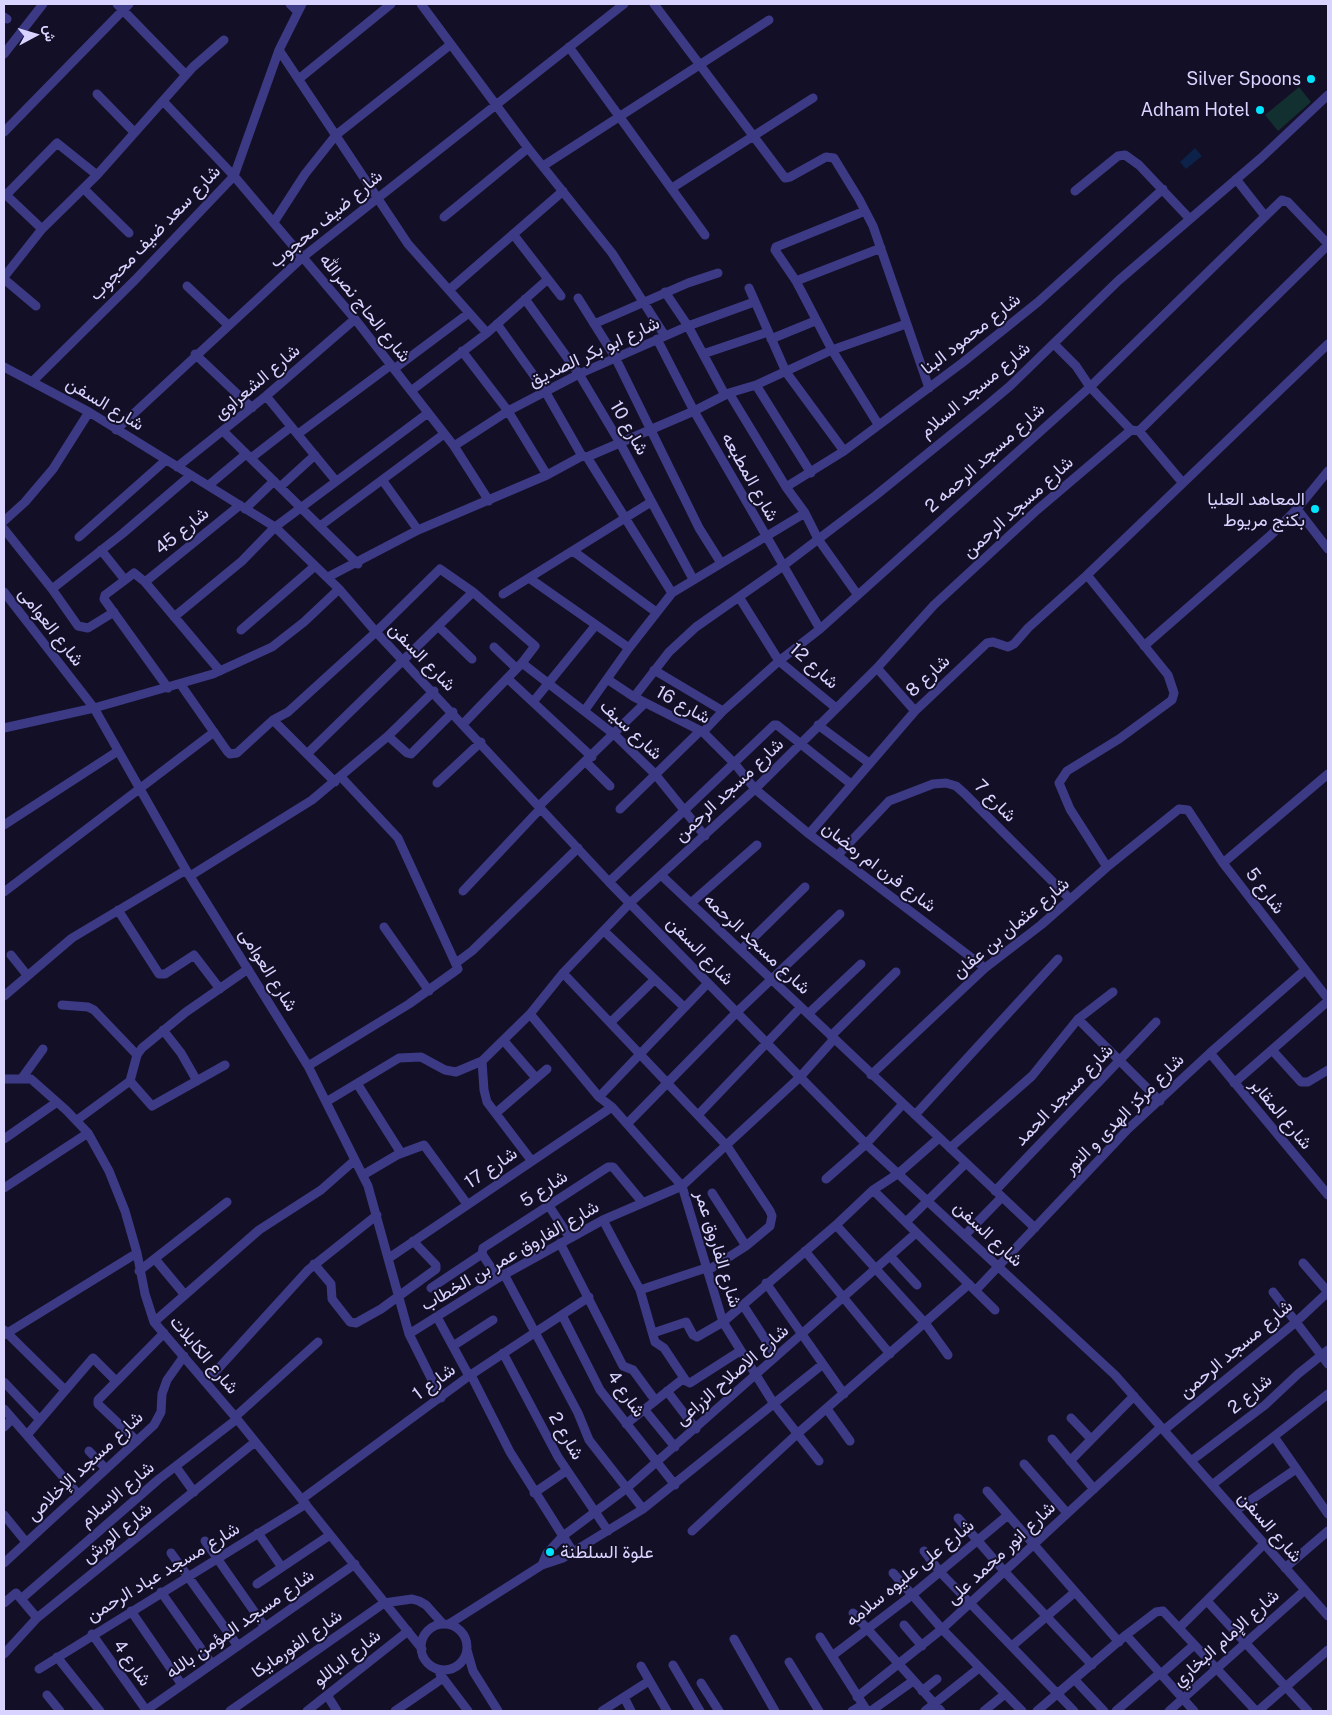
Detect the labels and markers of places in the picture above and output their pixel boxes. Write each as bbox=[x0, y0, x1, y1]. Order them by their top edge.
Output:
place label: Silver Spoons bbox=[1186, 68, 1301, 90]
marker: Silver Spoons bbox=[1305, 73, 1317, 85]
place label: Adham Hotel bbox=[1141, 99, 1250, 121]
marker: Adham Hotel bbox=[1254, 104, 1266, 116]
place label: المعاهد العليا بكنج مريوط bbox=[1207, 488, 1305, 530]
marker: المعاهد العليا بكنج مريوط bbox=[1309, 503, 1321, 515]
place label: علوة السلطنة bbox=[560, 1541, 654, 1563]
marker: علوة السلطنة bbox=[544, 1546, 556, 1558]

